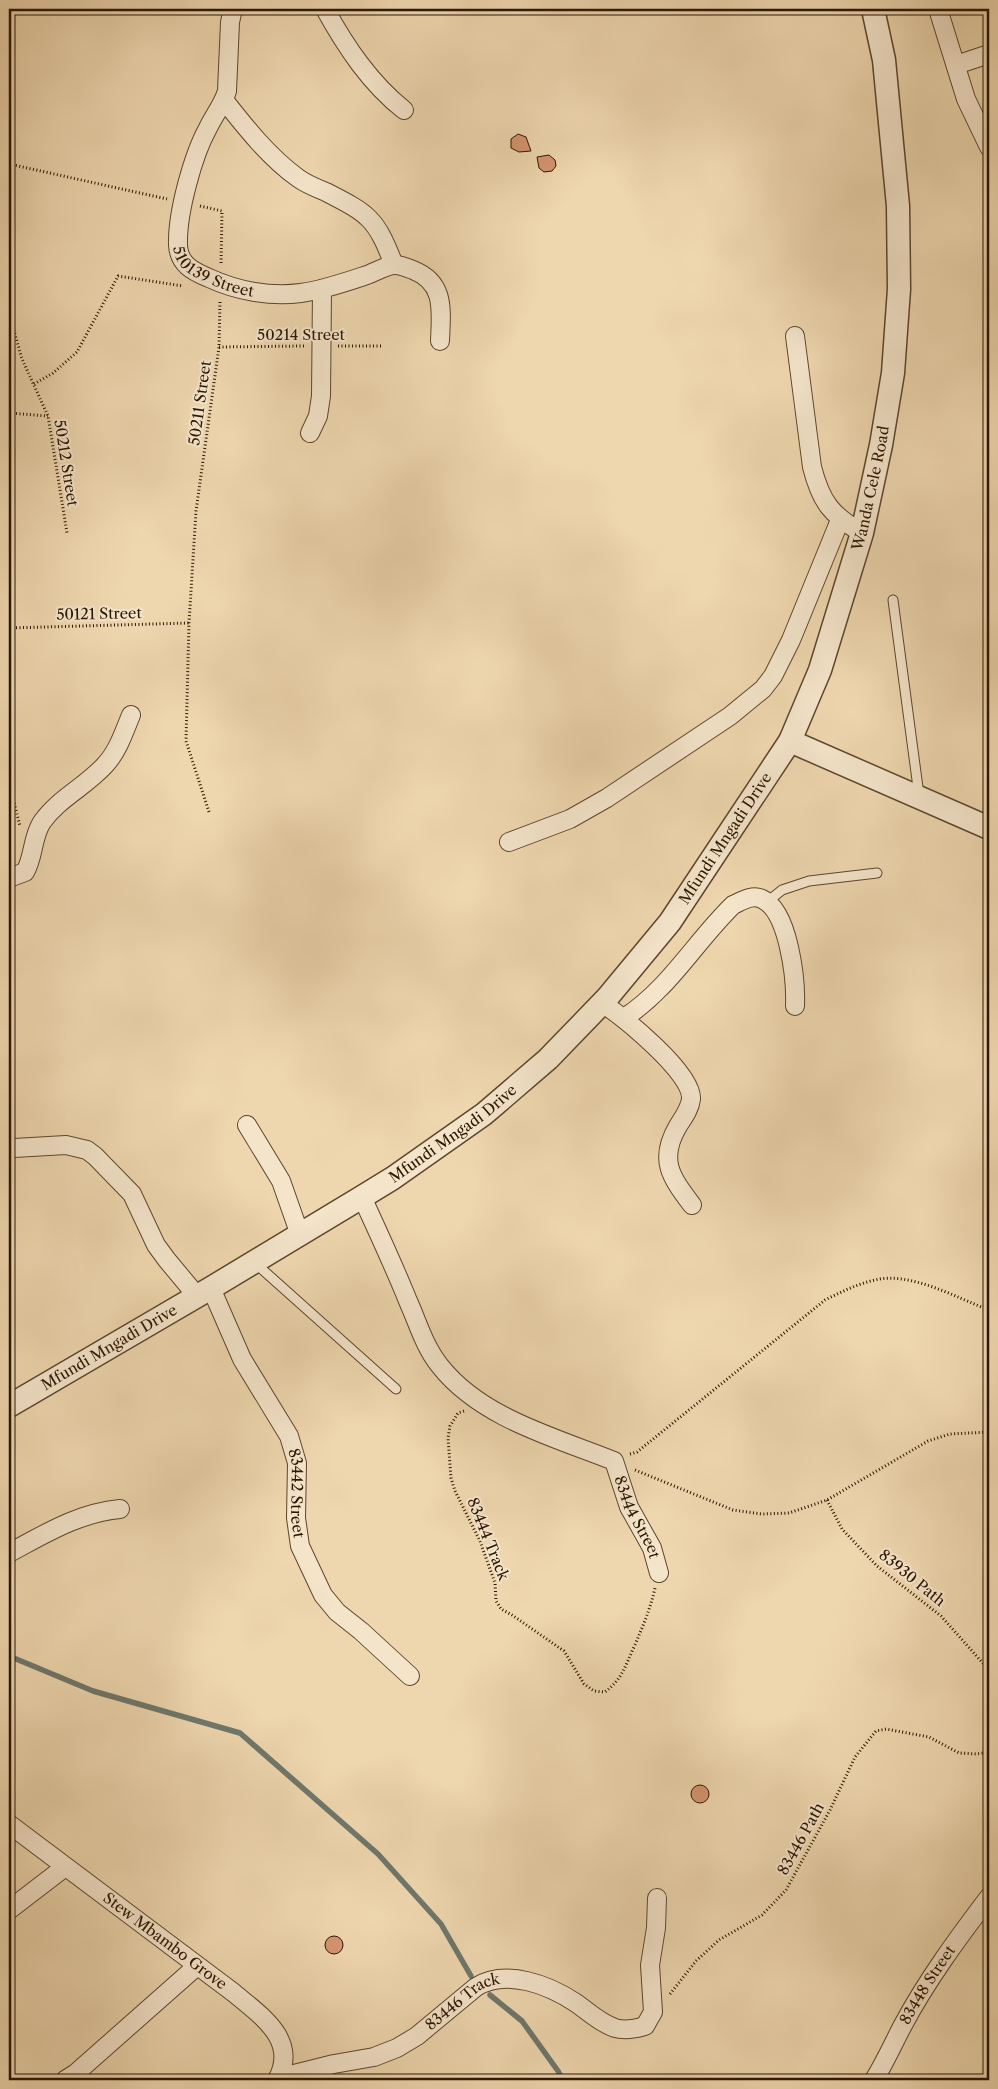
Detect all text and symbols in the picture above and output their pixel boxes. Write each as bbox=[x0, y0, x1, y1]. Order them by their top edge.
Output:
street label: 510139 Street bbox=[169, 244, 256, 301]
street label: 50214 Street bbox=[257, 325, 346, 344]
street label: 50211 Street bbox=[184, 359, 215, 447]
street label: 50212 Street bbox=[50, 418, 83, 508]
street label: Wanda Cele Road bbox=[847, 424, 893, 554]
street label: 50121 Street bbox=[56, 603, 143, 624]
street label: Mfundi Mngadi Drive bbox=[674, 769, 775, 908]
street label: Mfundi Mngadi Drive bbox=[385, 1080, 520, 1187]
street label: Mfundi Mngadi Drive bbox=[38, 1300, 180, 1394]
street label: 83442 Street bbox=[284, 1446, 309, 1540]
street label: 83444 Street bbox=[610, 1473, 665, 1561]
street label: 83444 Track bbox=[463, 1495, 514, 1584]
street label: 83930 Path bbox=[875, 1545, 950, 1611]
street label: 83446 Path bbox=[773, 1799, 828, 1878]
street label: Stew Mbambo Grove bbox=[100, 1888, 231, 1993]
street label: 83448 Street bbox=[895, 1941, 960, 2028]
street label: 83446 Track bbox=[421, 1969, 502, 2034]

